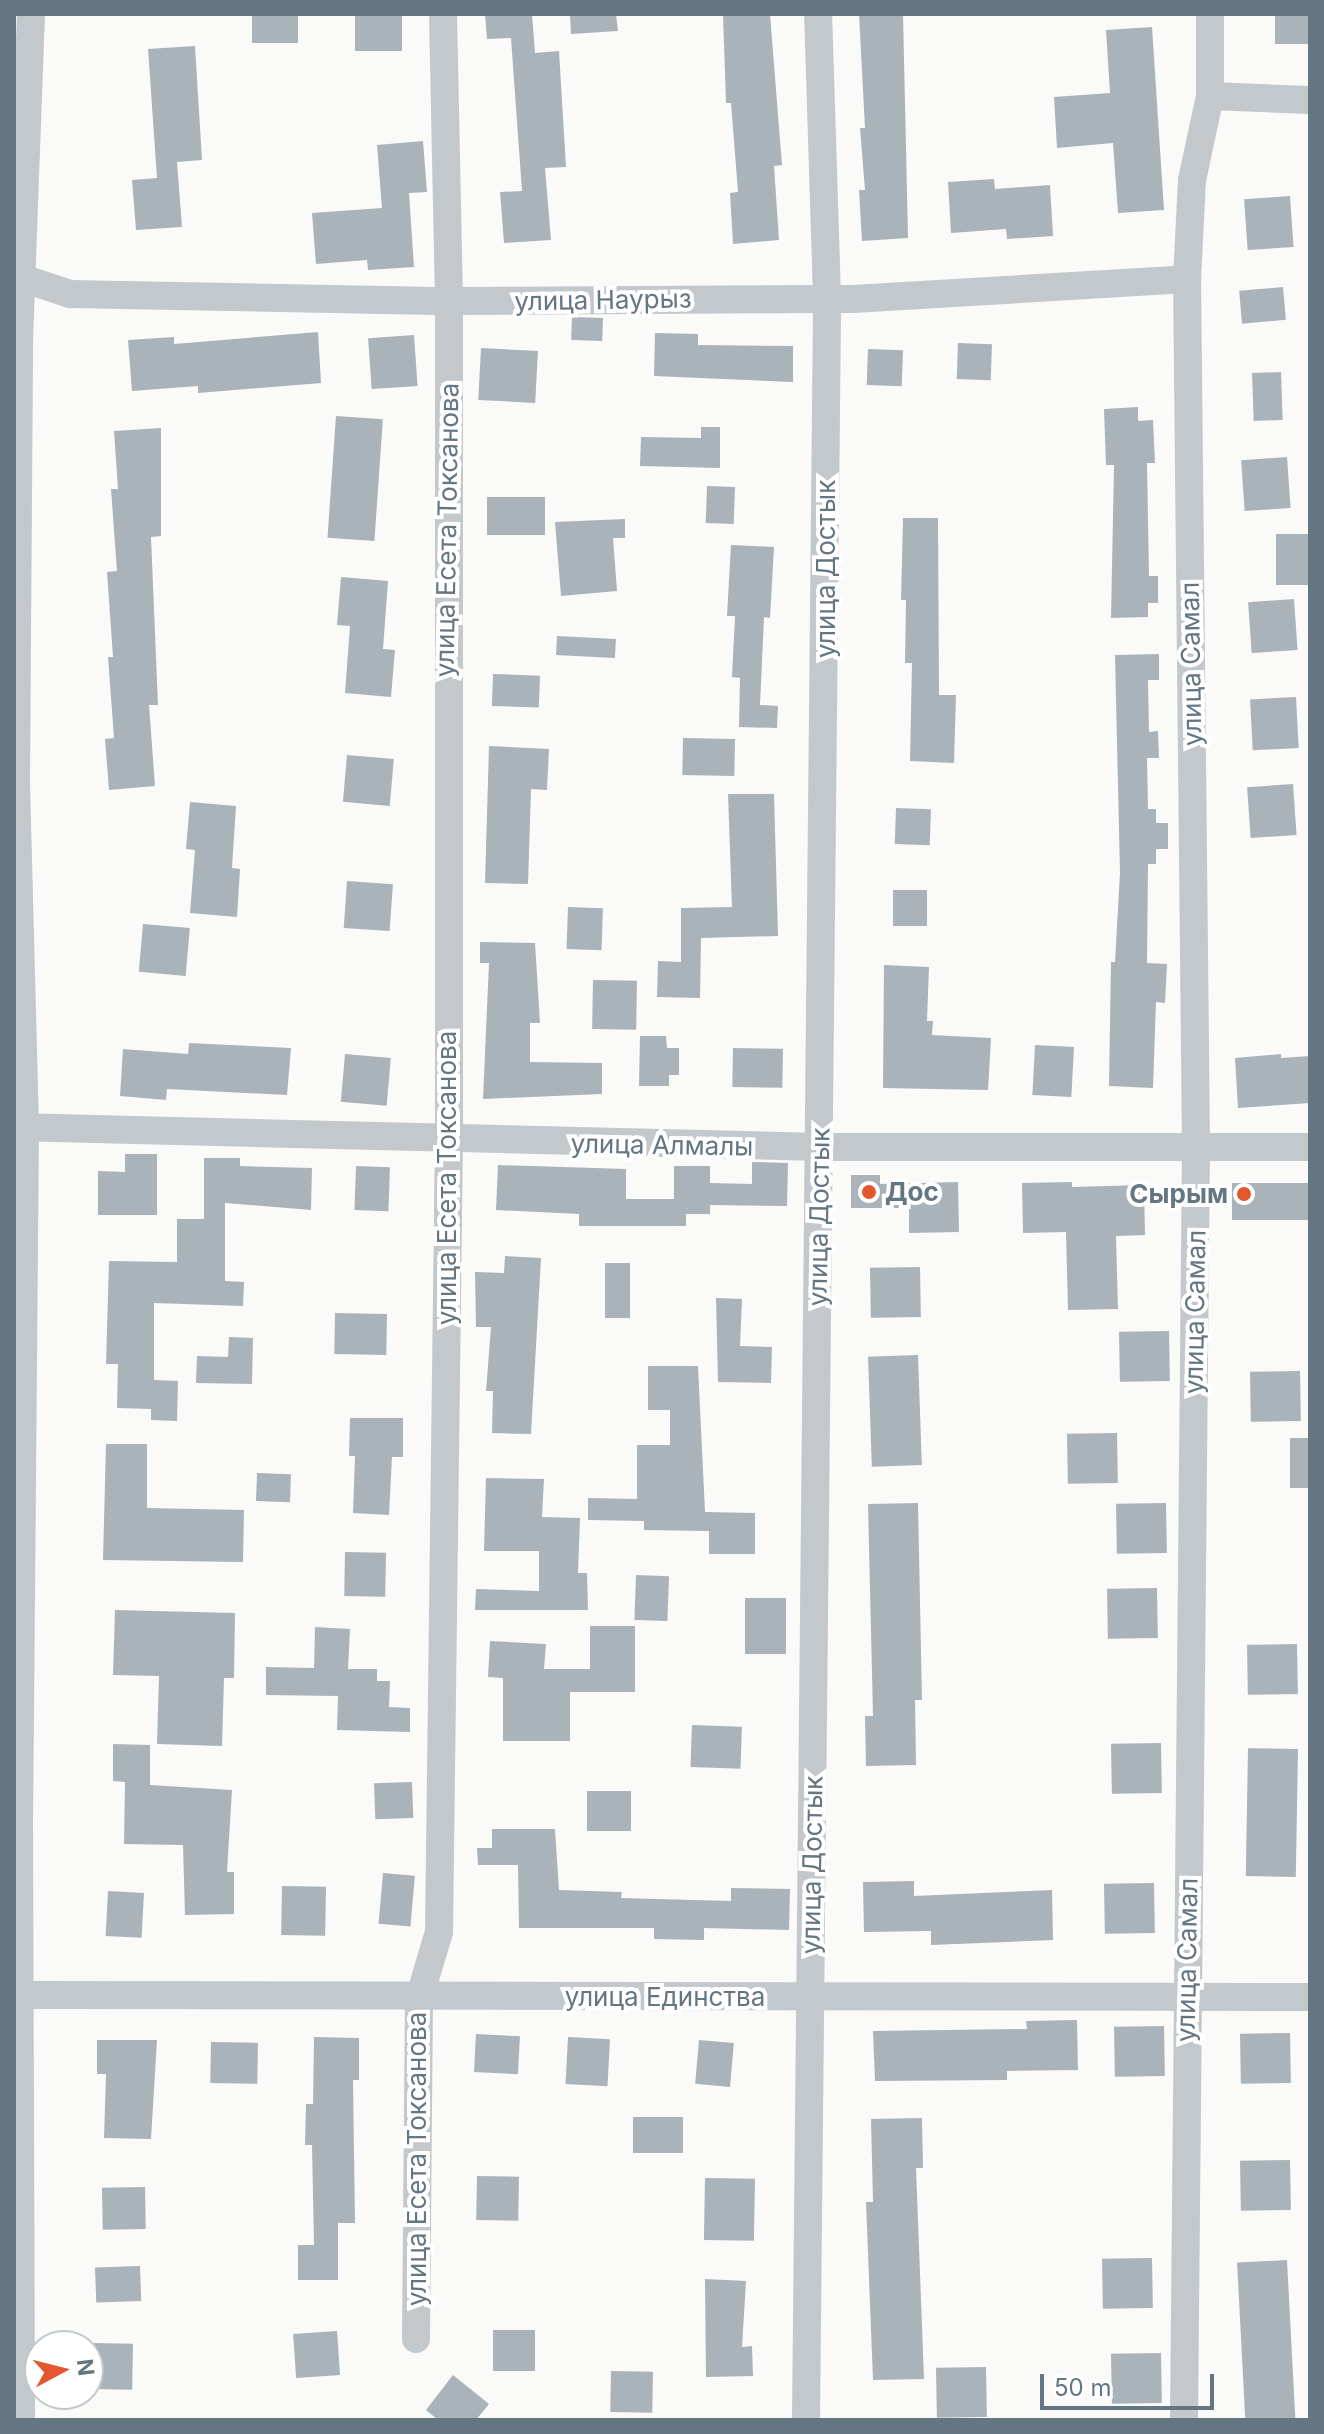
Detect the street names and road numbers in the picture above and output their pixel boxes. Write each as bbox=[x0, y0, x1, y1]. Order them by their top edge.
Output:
street label: улица Наурыз bbox=[514, 283, 692, 317]
street label: улица Есета Токсанова bbox=[429, 382, 465, 678]
street label: улица Достык bbox=[810, 480, 842, 658]
street label: улица Самал bbox=[1174, 582, 1208, 746]
street label: улица Есета Токсанова bbox=[431, 1031, 463, 1325]
street label: улица Достык bbox=[802, 1127, 836, 1307]
street label: улица Алмалы bbox=[570, 1128, 754, 1162]
street label: улица Самал bbox=[1178, 1230, 1212, 1394]
street label: улица Достык bbox=[795, 1775, 829, 1955]
street label: улица Самал bbox=[1170, 1878, 1204, 2042]
street label: улица Единства bbox=[565, 1981, 765, 2013]
street label: улица Есета Токсанова bbox=[401, 2012, 433, 2306]

